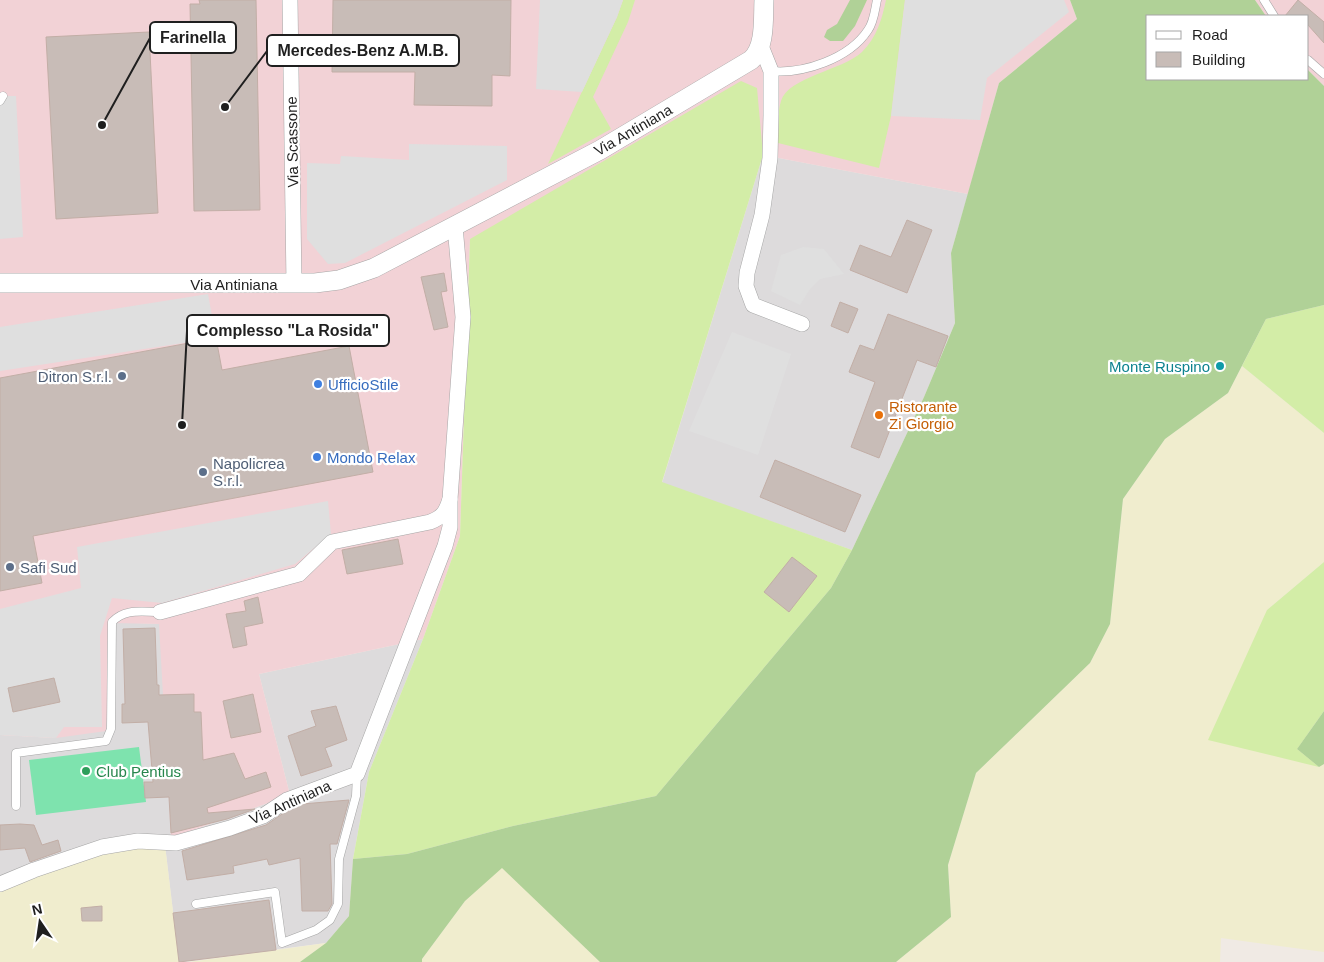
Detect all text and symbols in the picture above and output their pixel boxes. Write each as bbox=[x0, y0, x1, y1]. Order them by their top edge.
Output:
legend bbox=[1146, 15, 1309, 80]
callout: Farinella bbox=[150, 22, 236, 53]
text: Road bbox=[1192, 26, 1228, 43]
text: Farinella bbox=[160, 29, 226, 46]
callout: Mercedes-Benz A.M.B. bbox=[267, 35, 459, 66]
text: Mercedes-Benz A.M.B. bbox=[278, 42, 449, 59]
text: Building bbox=[1192, 51, 1245, 68]
street label: Via Scassone bbox=[283, 96, 301, 188]
street label: Via Antiniana bbox=[591, 100, 676, 159]
street label: Via Antiniana bbox=[190, 276, 278, 293]
callout: Complesso "La Rosida" bbox=[187, 315, 389, 346]
text: Complesso "La Rosida" bbox=[197, 322, 379, 339]
place label: Monte Ruspino bbox=[1109, 358, 1210, 375]
marker: Monte Ruspino bbox=[1214, 360, 1226, 372]
place label: Ditron S.r.l. bbox=[38, 368, 112, 385]
marker: Ditron S.r.l. bbox=[116, 370, 128, 382]
place label: UfficioStile bbox=[328, 376, 399, 393]
marker: UfficioStile bbox=[312, 378, 324, 390]
place label: Ristorante Zi Giorgio bbox=[889, 398, 957, 432]
marker: Ristorante Zi Giorgio bbox=[873, 409, 885, 421]
place label: Mondo Relax bbox=[327, 449, 416, 466]
marker: Mondo Relax bbox=[311, 451, 323, 463]
place label: Napolicrea S.r.l. bbox=[213, 455, 285, 489]
marker: Napolicrea S.r.l. bbox=[197, 466, 209, 478]
place label: Safi Sud bbox=[20, 559, 77, 576]
marker: Safi Sud bbox=[4, 561, 16, 573]
place label: Club Pentius bbox=[96, 763, 181, 780]
marker: Club Pentius bbox=[80, 765, 92, 777]
street label: Via Antiniana bbox=[247, 776, 334, 828]
north arrow bbox=[15, 897, 65, 947]
text: N bbox=[30, 900, 44, 918]

